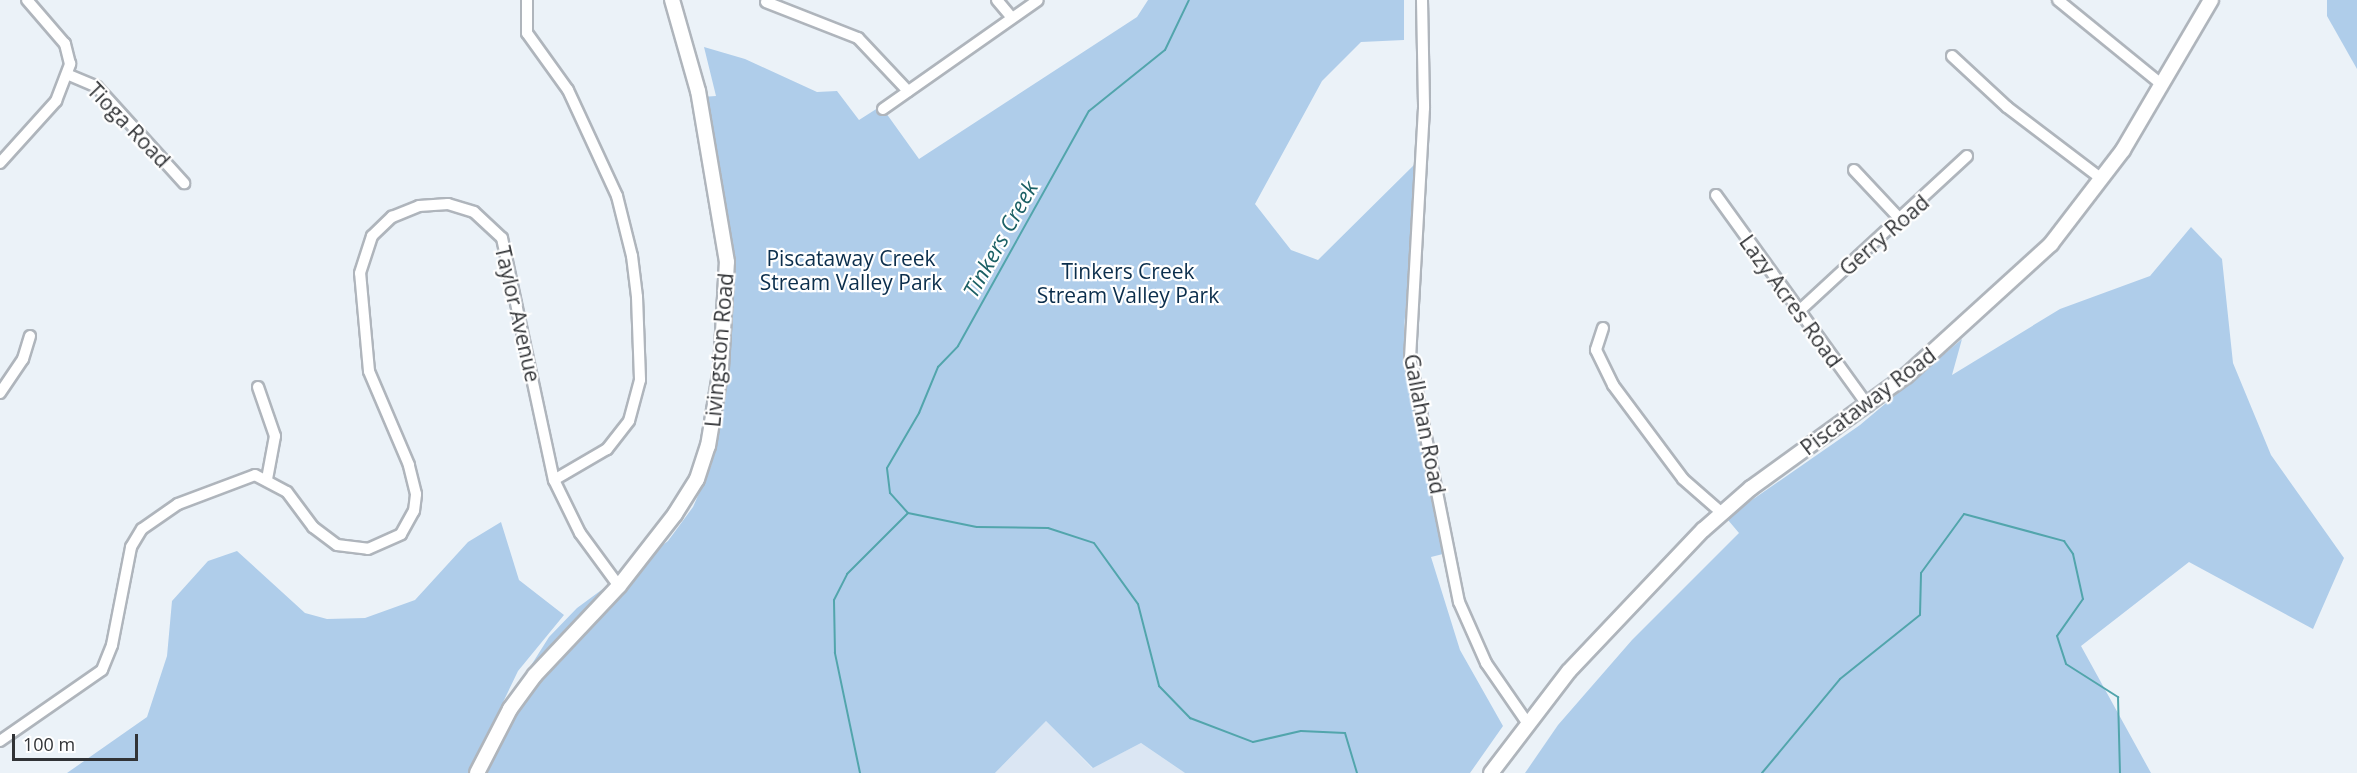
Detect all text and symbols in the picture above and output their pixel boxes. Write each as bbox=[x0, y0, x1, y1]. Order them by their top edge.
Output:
street label: Tioga Road bbox=[82, 77, 176, 173]
water label: Tinkers Creek bbox=[957, 176, 1043, 302]
street label: Gerry Road bbox=[1834, 189, 1934, 281]
street label: Lazy Acres Road bbox=[1734, 230, 1848, 372]
street label: Taylor Avenue bbox=[490, 244, 546, 384]
park label: Piscataway Creek Stream Valley Park bbox=[760, 245, 942, 295]
park label: Tinkers Creek Stream Valley Park bbox=[1037, 258, 1219, 308]
street label: Livingston Road bbox=[700, 272, 738, 428]
street label: Piscataway Road bbox=[1795, 342, 1941, 460]
street label: Gallahan Road bbox=[1399, 352, 1451, 496]
scale bar bbox=[15, 722, 141, 760]
text: 100 m bbox=[23, 732, 75, 756]

